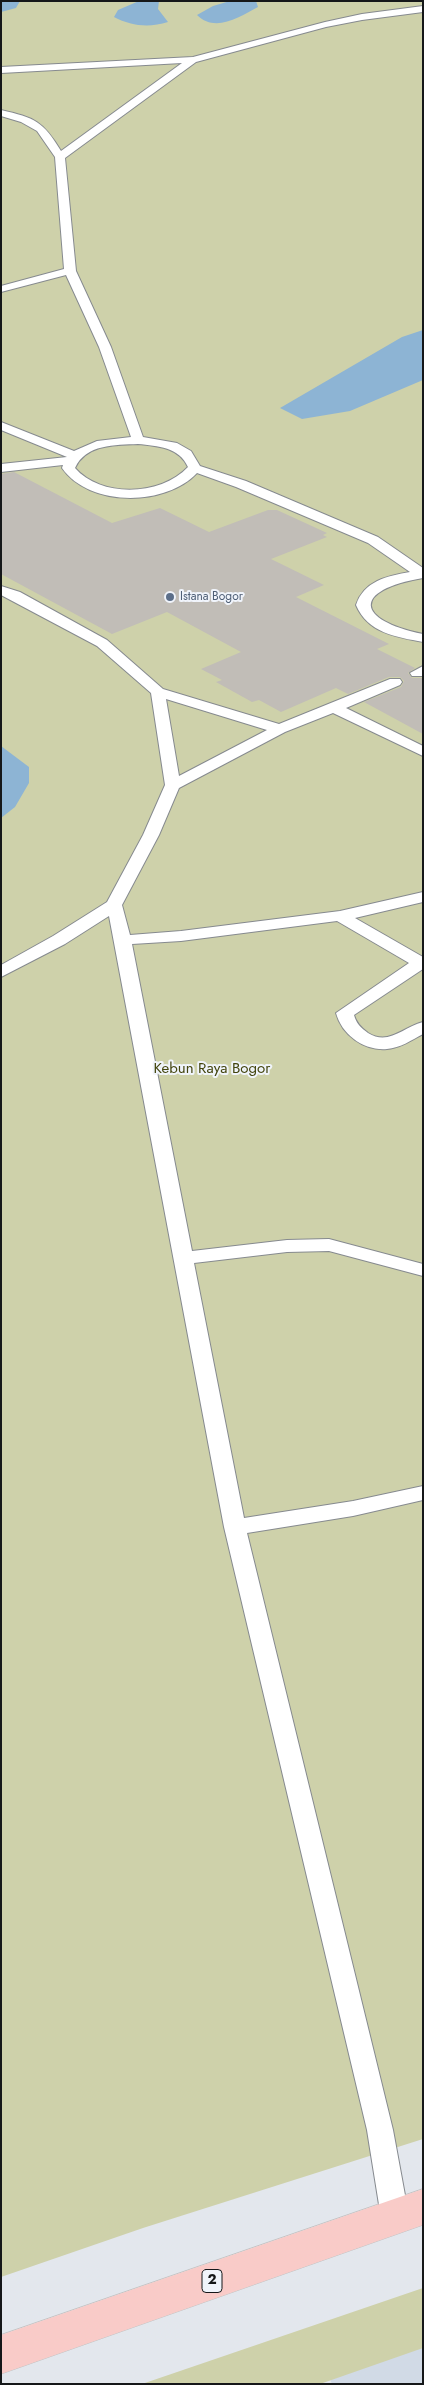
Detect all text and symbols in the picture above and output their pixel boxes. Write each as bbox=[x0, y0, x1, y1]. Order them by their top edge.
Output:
place label: Istana Bogor bbox=[180, 590, 243, 604]
marker: Istana Bogor bbox=[164, 591, 176, 603]
park label: Kebun Raya Bogor bbox=[154, 1060, 270, 1078]
road number: 2 bbox=[202, 2270, 222, 2292]

